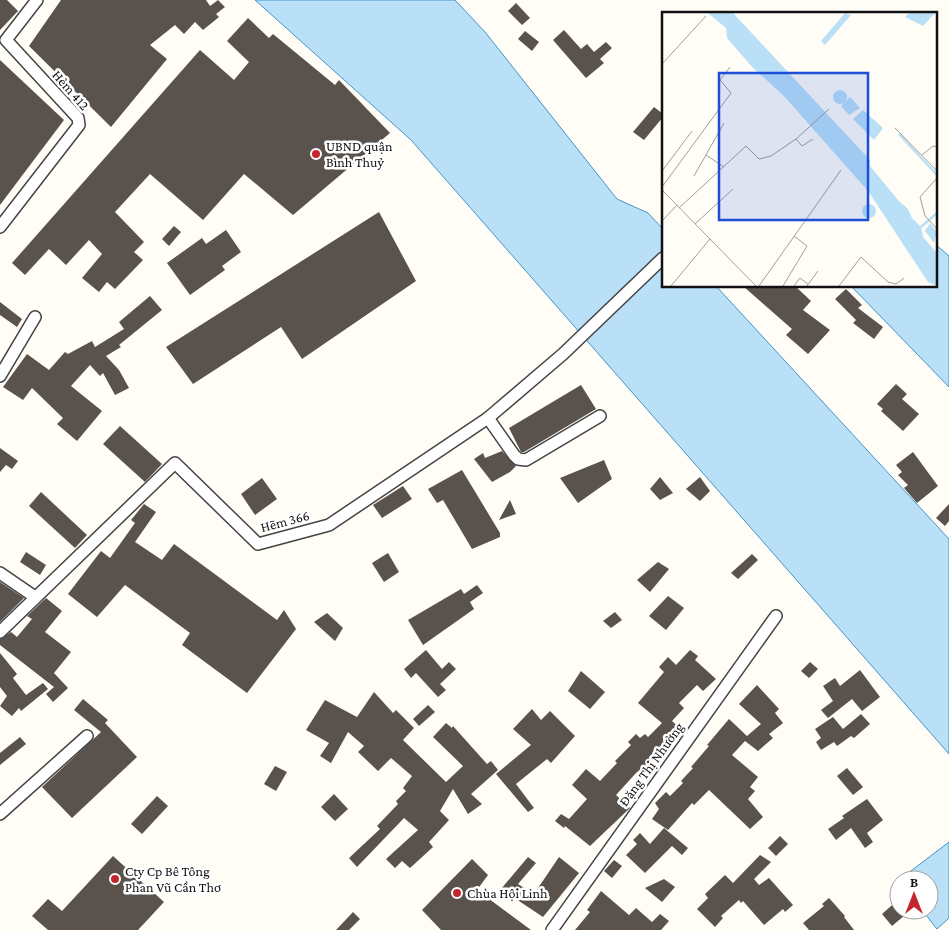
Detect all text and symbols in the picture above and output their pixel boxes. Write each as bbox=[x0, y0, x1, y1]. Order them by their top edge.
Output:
inset map bbox=[662, 12, 936, 288]
street label: Hẻm 412 bbox=[49, 67, 93, 113]
place label: UBND quận Bình Thuỷ bbox=[326, 138, 393, 170]
marker: UBND quận Bình Thuỷ bbox=[310, 148, 322, 160]
street label: Hẽm 366 bbox=[259, 507, 311, 535]
street label: Đặng Thị Nhường bbox=[615, 719, 687, 809]
place label: Cty Cp Bê Tông Phan Vũ Cần Thơ bbox=[125, 863, 221, 895]
north arrow bbox=[889, 870, 939, 920]
marker: Cty Cp Bê Tông Phan Vũ Cần Thơ bbox=[109, 873, 121, 885]
text: B bbox=[910, 874, 918, 890]
place label: Chùa Hội Linh bbox=[467, 885, 548, 901]
marker: Chùa Hội Linh bbox=[451, 887, 463, 899]

